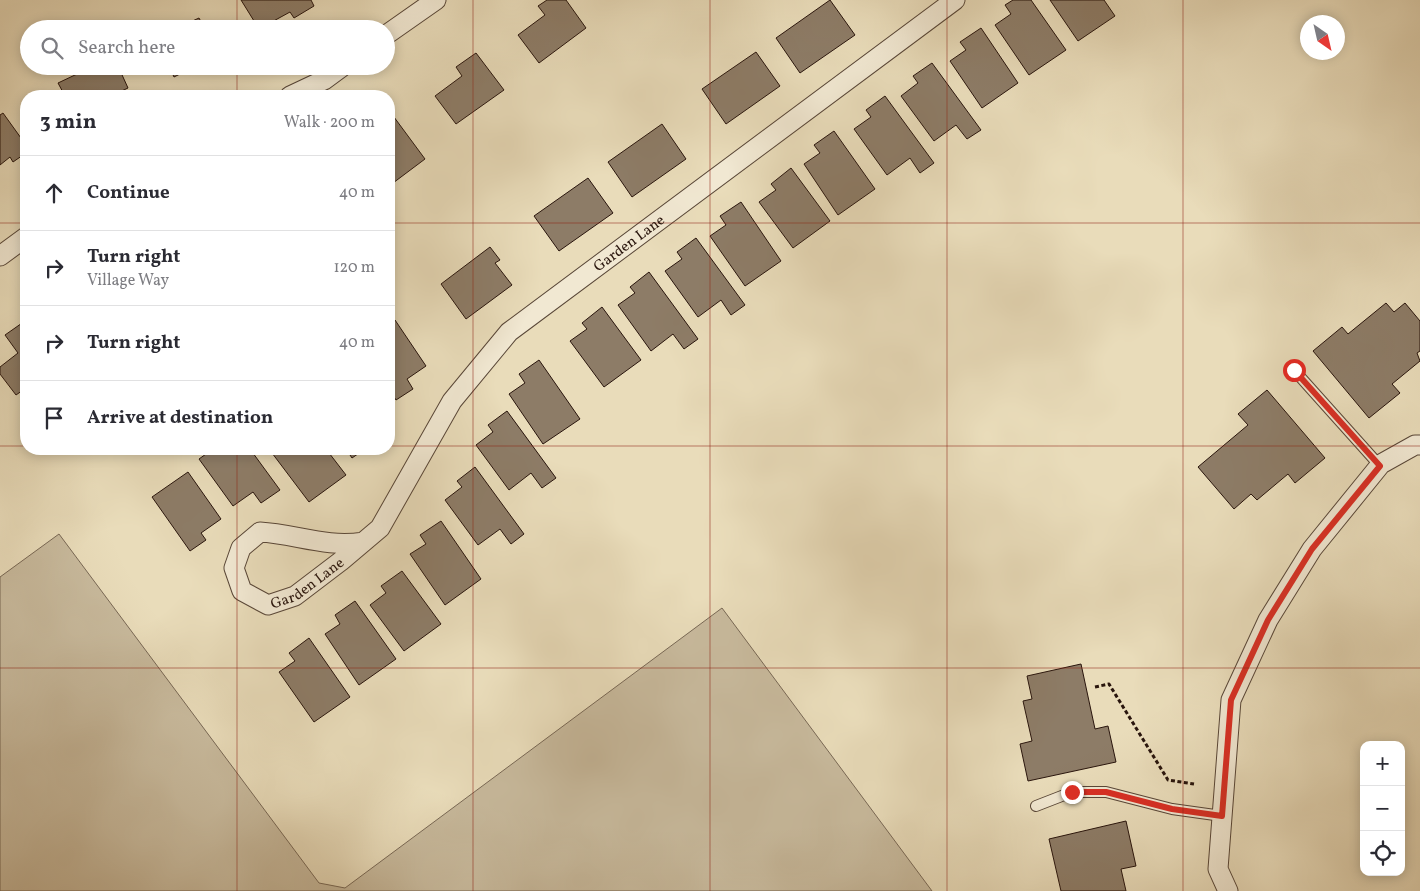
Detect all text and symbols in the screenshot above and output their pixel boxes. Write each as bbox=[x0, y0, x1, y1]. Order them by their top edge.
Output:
north arrow bbox=[1300, 15, 1345, 60]
search box bbox=[20, 20, 395, 75]
icon: search bbox=[38, 34, 66, 62]
text: Search here bbox=[78, 35, 175, 61]
text: 3 min bbox=[40, 108, 96, 137]
text: Walk · 200 m bbox=[284, 112, 375, 134]
icon: ahead bbox=[40, 179, 68, 207]
text: Continue bbox=[87, 180, 170, 206]
text: 40 m bbox=[339, 182, 375, 204]
street label: Garden Lane bbox=[590, 210, 670, 278]
text: Turn right bbox=[87, 244, 180, 270]
icon: right bbox=[40, 254, 68, 282]
text: 120 m bbox=[333, 257, 375, 279]
text: Village Way bbox=[87, 270, 169, 292]
icon: right bbox=[40, 329, 68, 357]
text: Turn right bbox=[87, 330, 180, 356]
text: 40 m bbox=[339, 332, 375, 354]
route start bbox=[1283, 359, 1306, 382]
icon: arrive bbox=[40, 404, 68, 432]
text: Arrive at destination bbox=[87, 405, 273, 431]
street label: Garden Lane bbox=[268, 553, 349, 615]
map controls bbox=[1360, 741, 1405, 876]
button: + bbox=[1360, 741, 1405, 786]
route end bbox=[1061, 781, 1084, 804]
button: − bbox=[1360, 786, 1405, 831]
button: locate bbox=[1360, 831, 1405, 876]

